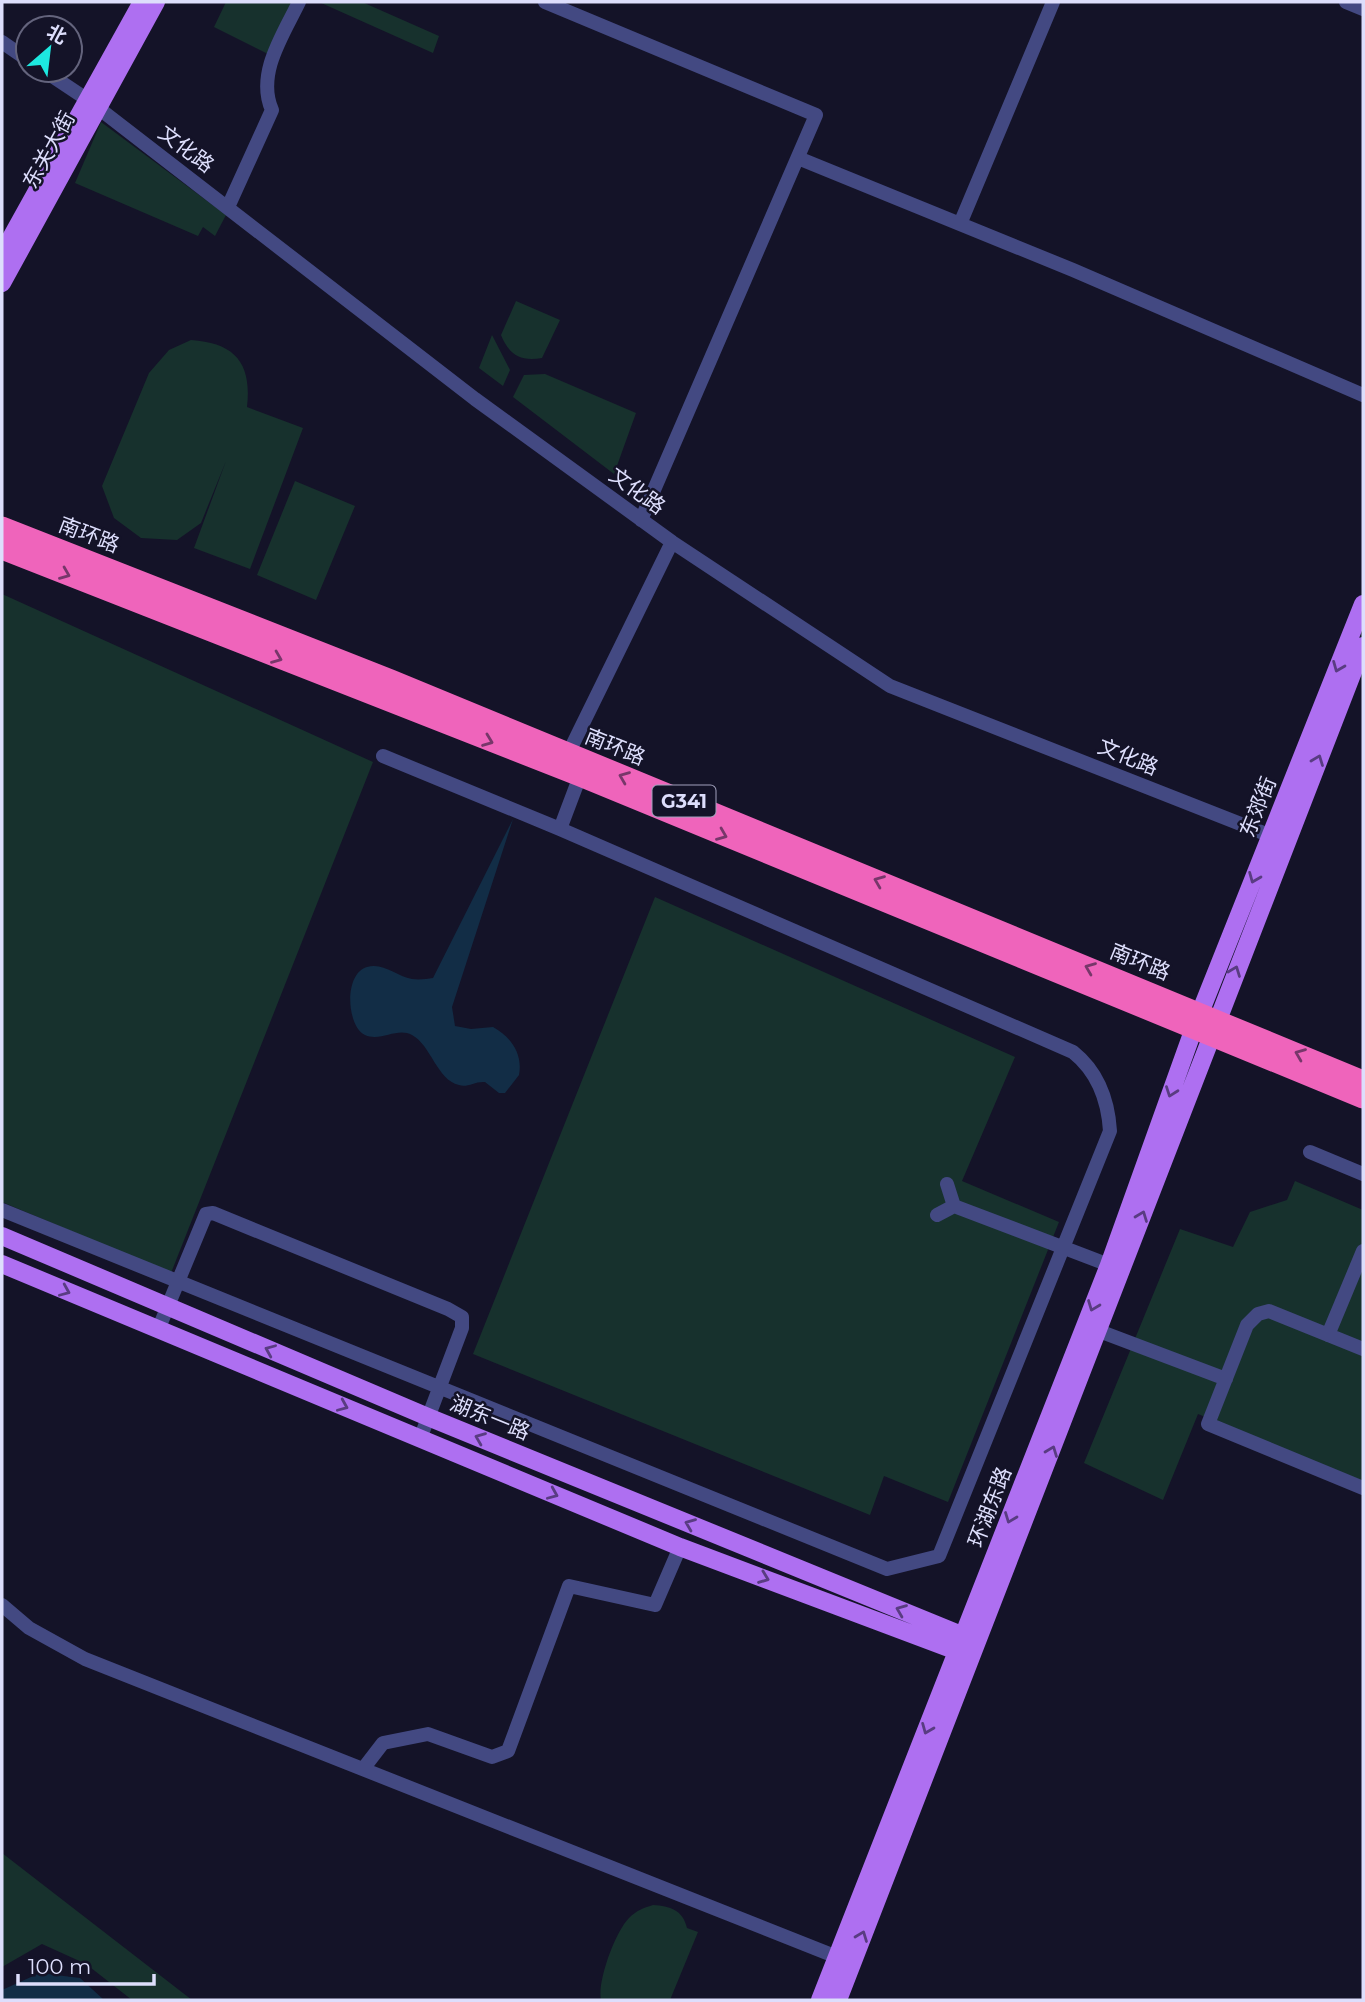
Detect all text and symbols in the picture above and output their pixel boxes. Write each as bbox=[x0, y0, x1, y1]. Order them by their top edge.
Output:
north arrow bbox=[14, 14, 84, 84]
text: 北 bbox=[43, 20, 71, 49]
street label: 东关大街 bbox=[17, 107, 80, 193]
street label: 文化路 bbox=[154, 120, 219, 178]
street label: 文化路 bbox=[604, 462, 670, 519]
street label: 南环路 bbox=[55, 512, 123, 557]
one-way arrow bbox=[59, 565, 71, 579]
one-way arrow bbox=[270, 649, 282, 663]
one-way arrow bbox=[1332, 660, 1346, 672]
street label: 南环路 bbox=[581, 723, 649, 770]
one-way arrow bbox=[482, 732, 494, 746]
street label: 文化路 bbox=[1094, 733, 1162, 780]
one-way arrow bbox=[1310, 754, 1324, 766]
one-way arrow bbox=[618, 771, 630, 785]
street label: 东郊街 bbox=[1234, 773, 1281, 841]
road number: G341 bbox=[652, 786, 716, 816]
one-way arrow bbox=[716, 826, 728, 840]
one-way arrow bbox=[1248, 872, 1262, 884]
one-way arrow bbox=[874, 876, 886, 890]
street label: 南环路 bbox=[1106, 938, 1174, 985]
one-way arrow bbox=[1085, 962, 1097, 976]
one-way arrow bbox=[1227, 966, 1241, 978]
one-way arrow bbox=[1295, 1049, 1307, 1063]
one-way arrow bbox=[1165, 1086, 1179, 1098]
one-way arrow bbox=[1134, 1210, 1148, 1222]
one-way arrow bbox=[58, 1282, 70, 1296]
one-way arrow bbox=[1088, 1299, 1102, 1311]
one-way arrow bbox=[265, 1344, 277, 1358]
street label: 湖东一路 bbox=[447, 1390, 534, 1445]
one-way arrow bbox=[336, 1398, 348, 1412]
one-way arrow bbox=[474, 1433, 486, 1447]
one-way arrow bbox=[1043, 1445, 1057, 1457]
street label: 环湖东路 bbox=[963, 1463, 1016, 1551]
one-way arrow bbox=[545, 1486, 558, 1500]
one-way arrow bbox=[1005, 1511, 1019, 1523]
one-way arrow bbox=[685, 1519, 697, 1533]
one-way arrow bbox=[757, 1570, 769, 1584]
one-way arrow bbox=[896, 1604, 908, 1618]
one-way arrow bbox=[921, 1723, 935, 1735]
one-way arrow bbox=[854, 1931, 868, 1943]
scale bar bbox=[18, 1942, 154, 1986]
text: 100 m bbox=[28, 1954, 91, 1979]

